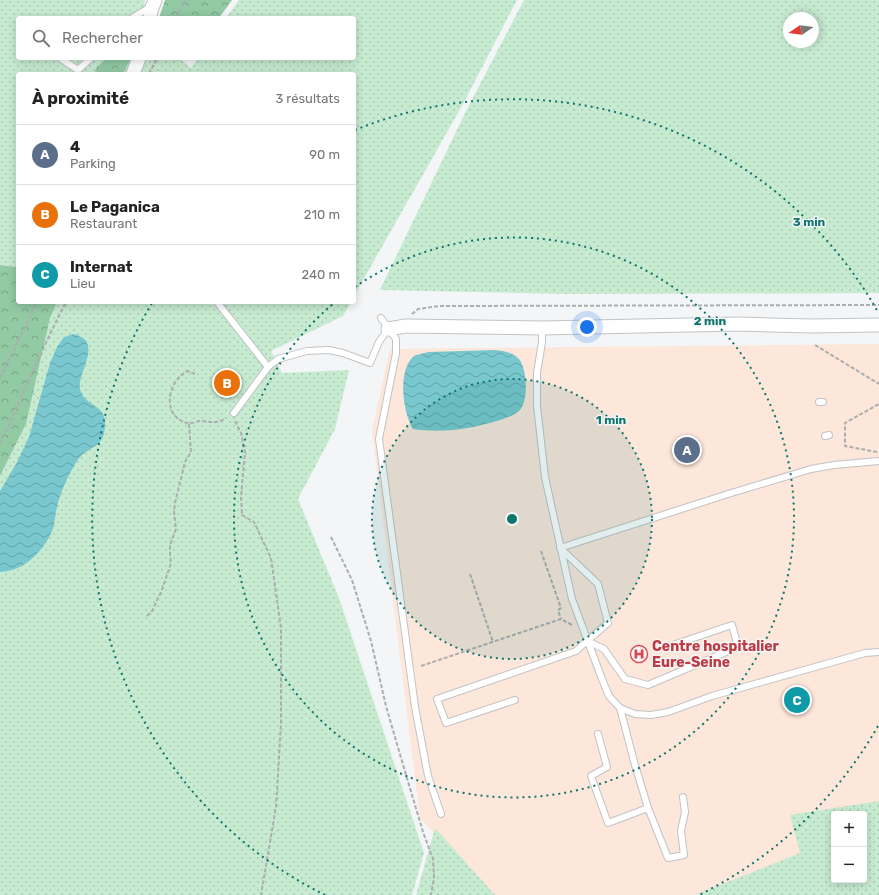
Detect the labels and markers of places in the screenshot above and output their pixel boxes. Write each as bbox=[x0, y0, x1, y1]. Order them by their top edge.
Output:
pin: B bbox=[214, 368, 240, 398]
pin: A bbox=[674, 435, 700, 465]
centre of rings bbox=[505, 512, 519, 526]
place label: Centre hospitalier Eure-Seine bbox=[652, 638, 780, 671]
hospital icon: Centre hospitalier Eure-Seine bbox=[629, 644, 649, 664]
pin: C bbox=[784, 685, 810, 715]

